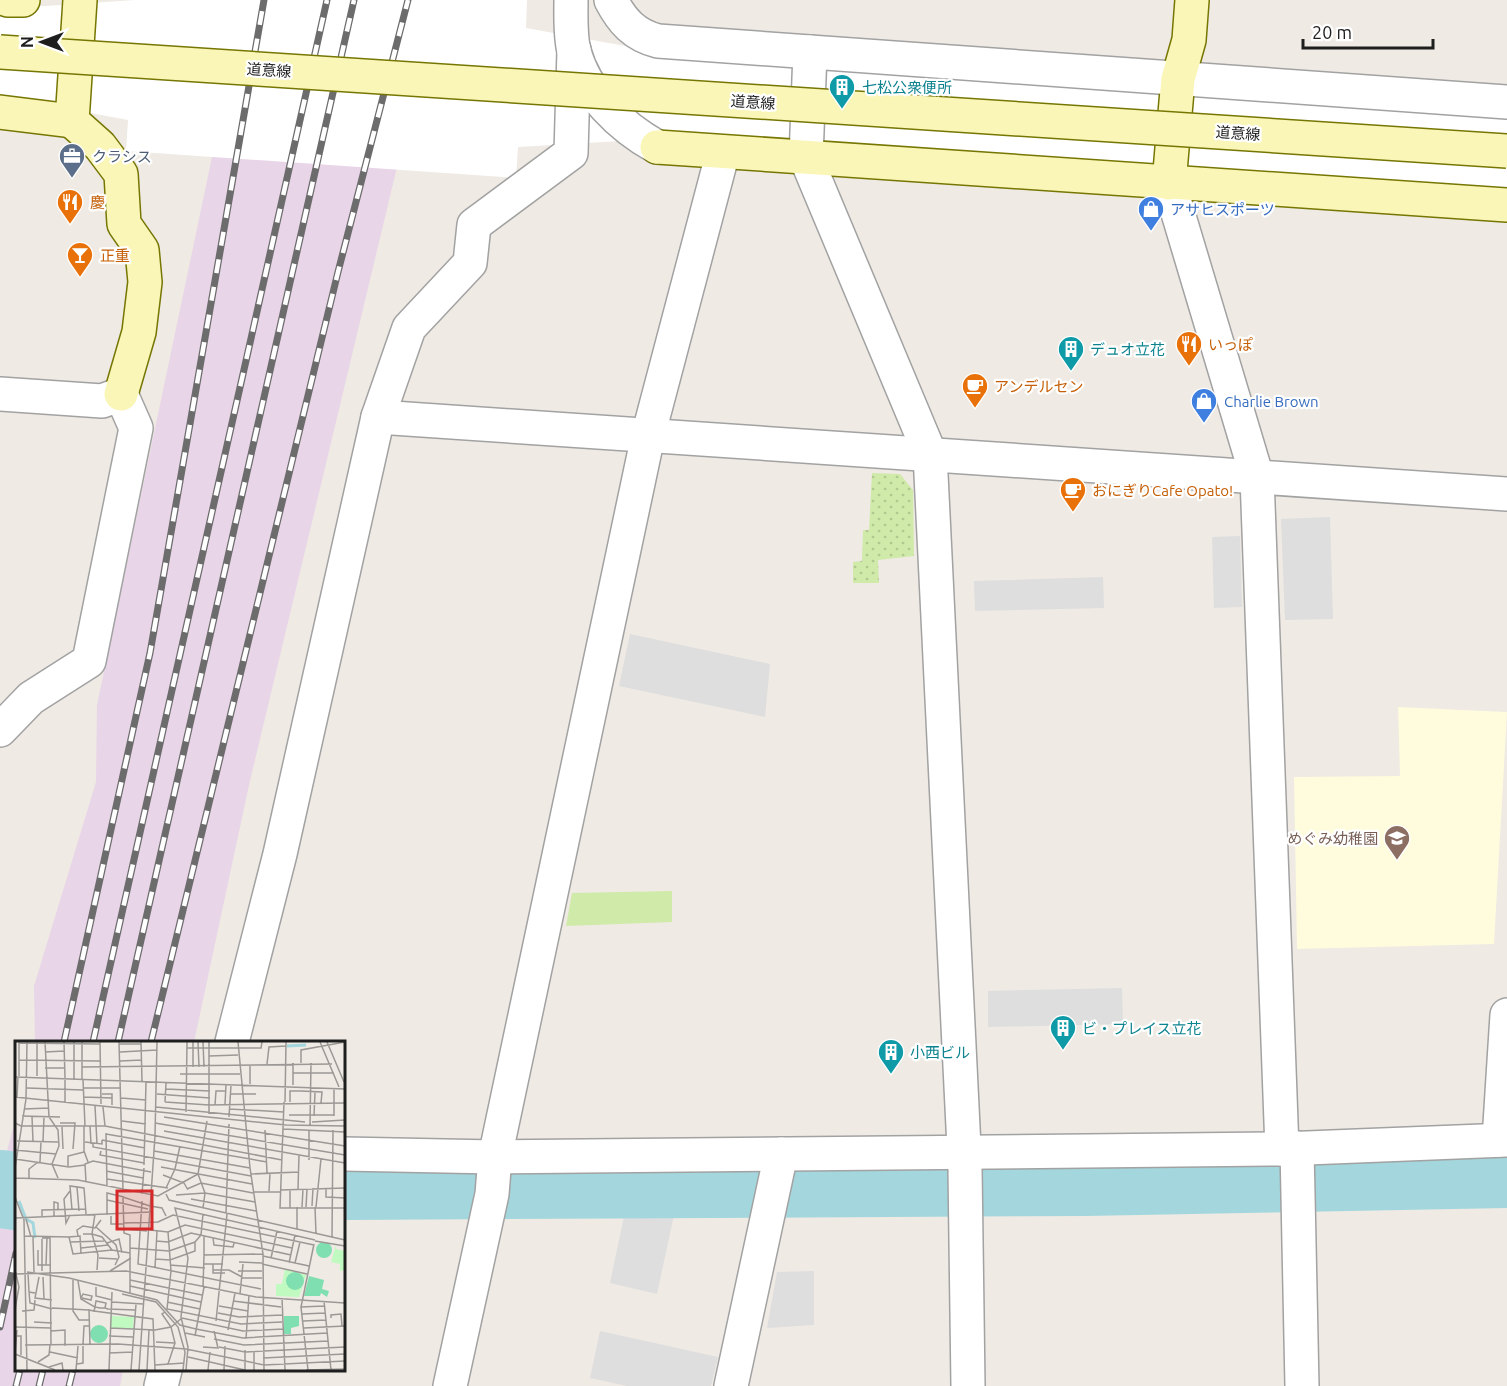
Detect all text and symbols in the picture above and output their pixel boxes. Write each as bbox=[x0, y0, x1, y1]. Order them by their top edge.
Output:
north arrow bbox=[12, 12, 72, 72]
scale bar bbox=[1303, 12, 1434, 50]
text: 20 m bbox=[1312, 22, 1352, 42]
text: N bbox=[18, 36, 36, 48]
street label: 道意線 bbox=[246, 60, 292, 80]
building icon: 七松公衆便所 bbox=[827, 72, 857, 110]
place label: 七松公衆便所 bbox=[862, 79, 952, 96]
street label: 道意線 bbox=[730, 92, 776, 112]
street label: 道意線 bbox=[1215, 123, 1261, 143]
office icon: クラシス bbox=[57, 141, 87, 179]
place label: クラシス bbox=[92, 148, 152, 165]
restaurant icon: 慶 bbox=[55, 187, 85, 225]
place label: 慶 bbox=[90, 194, 105, 211]
shop icon: アサヒスポーツ bbox=[1136, 194, 1166, 232]
place label: アサヒスポーツ bbox=[1170, 201, 1275, 218]
bar icon: 正重 bbox=[65, 240, 95, 278]
place label: 正重 bbox=[100, 247, 130, 264]
restaurant icon: いっぽ bbox=[1174, 329, 1204, 367]
building icon: デュオ立花 bbox=[1056, 334, 1086, 372]
place label: いっぽ bbox=[1208, 336, 1253, 353]
place label: デュオ立花 bbox=[1090, 341, 1165, 358]
cafe icon: アンデルセン bbox=[960, 371, 990, 409]
place label: アンデルセン bbox=[994, 378, 1083, 395]
shop icon: Charlie Brown bbox=[1189, 386, 1219, 424]
place label: Charlie Brown bbox=[1224, 393, 1319, 410]
cafe icon: おにぎりCafe Opato! bbox=[1058, 475, 1088, 513]
place label: おにぎりCafe Opato! bbox=[1092, 482, 1233, 499]
school or university icon: めぐみ幼稚園 bbox=[1382, 823, 1412, 861]
place label: めぐみ幼稚園 bbox=[1288, 830, 1378, 847]
building icon: ビ・プレイス立花 bbox=[1048, 1013, 1078, 1051]
place label: ビ・プレイス立花 bbox=[1082, 1020, 1202, 1037]
building icon: 小西ビル bbox=[876, 1037, 906, 1075]
inset map bbox=[15, 1041, 345, 1371]
place label: 小西ビル bbox=[910, 1044, 970, 1061]

